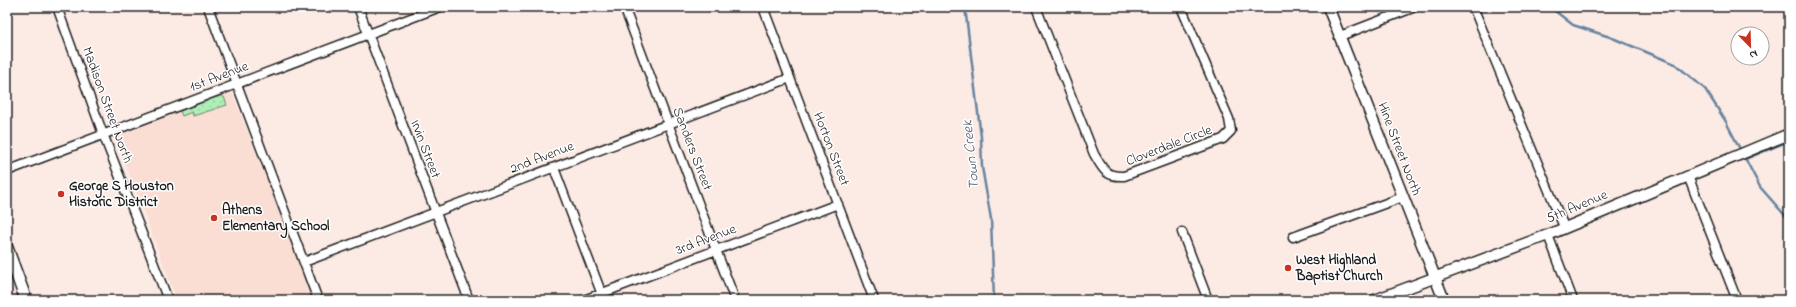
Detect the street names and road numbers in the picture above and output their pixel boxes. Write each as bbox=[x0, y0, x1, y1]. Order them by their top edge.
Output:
street label: Madison Street North bbox=[76, 44, 138, 166]
street label: 1st Avenue bbox=[186, 56, 252, 98]
street label: Hine Street North bbox=[1372, 99, 1426, 199]
street label: Sanders Street bbox=[666, 104, 718, 194]
street label: Horton Street bbox=[807, 109, 855, 189]
street label: Irvin Street bbox=[404, 117, 446, 182]
street label: Cloverdale Circle bbox=[1123, 120, 1216, 172]
street label: 2nd Avenue bbox=[507, 136, 578, 180]
street label: 5th Avenue bbox=[1543, 184, 1612, 229]
street label: 3rd Avenue bbox=[673, 219, 740, 261]

